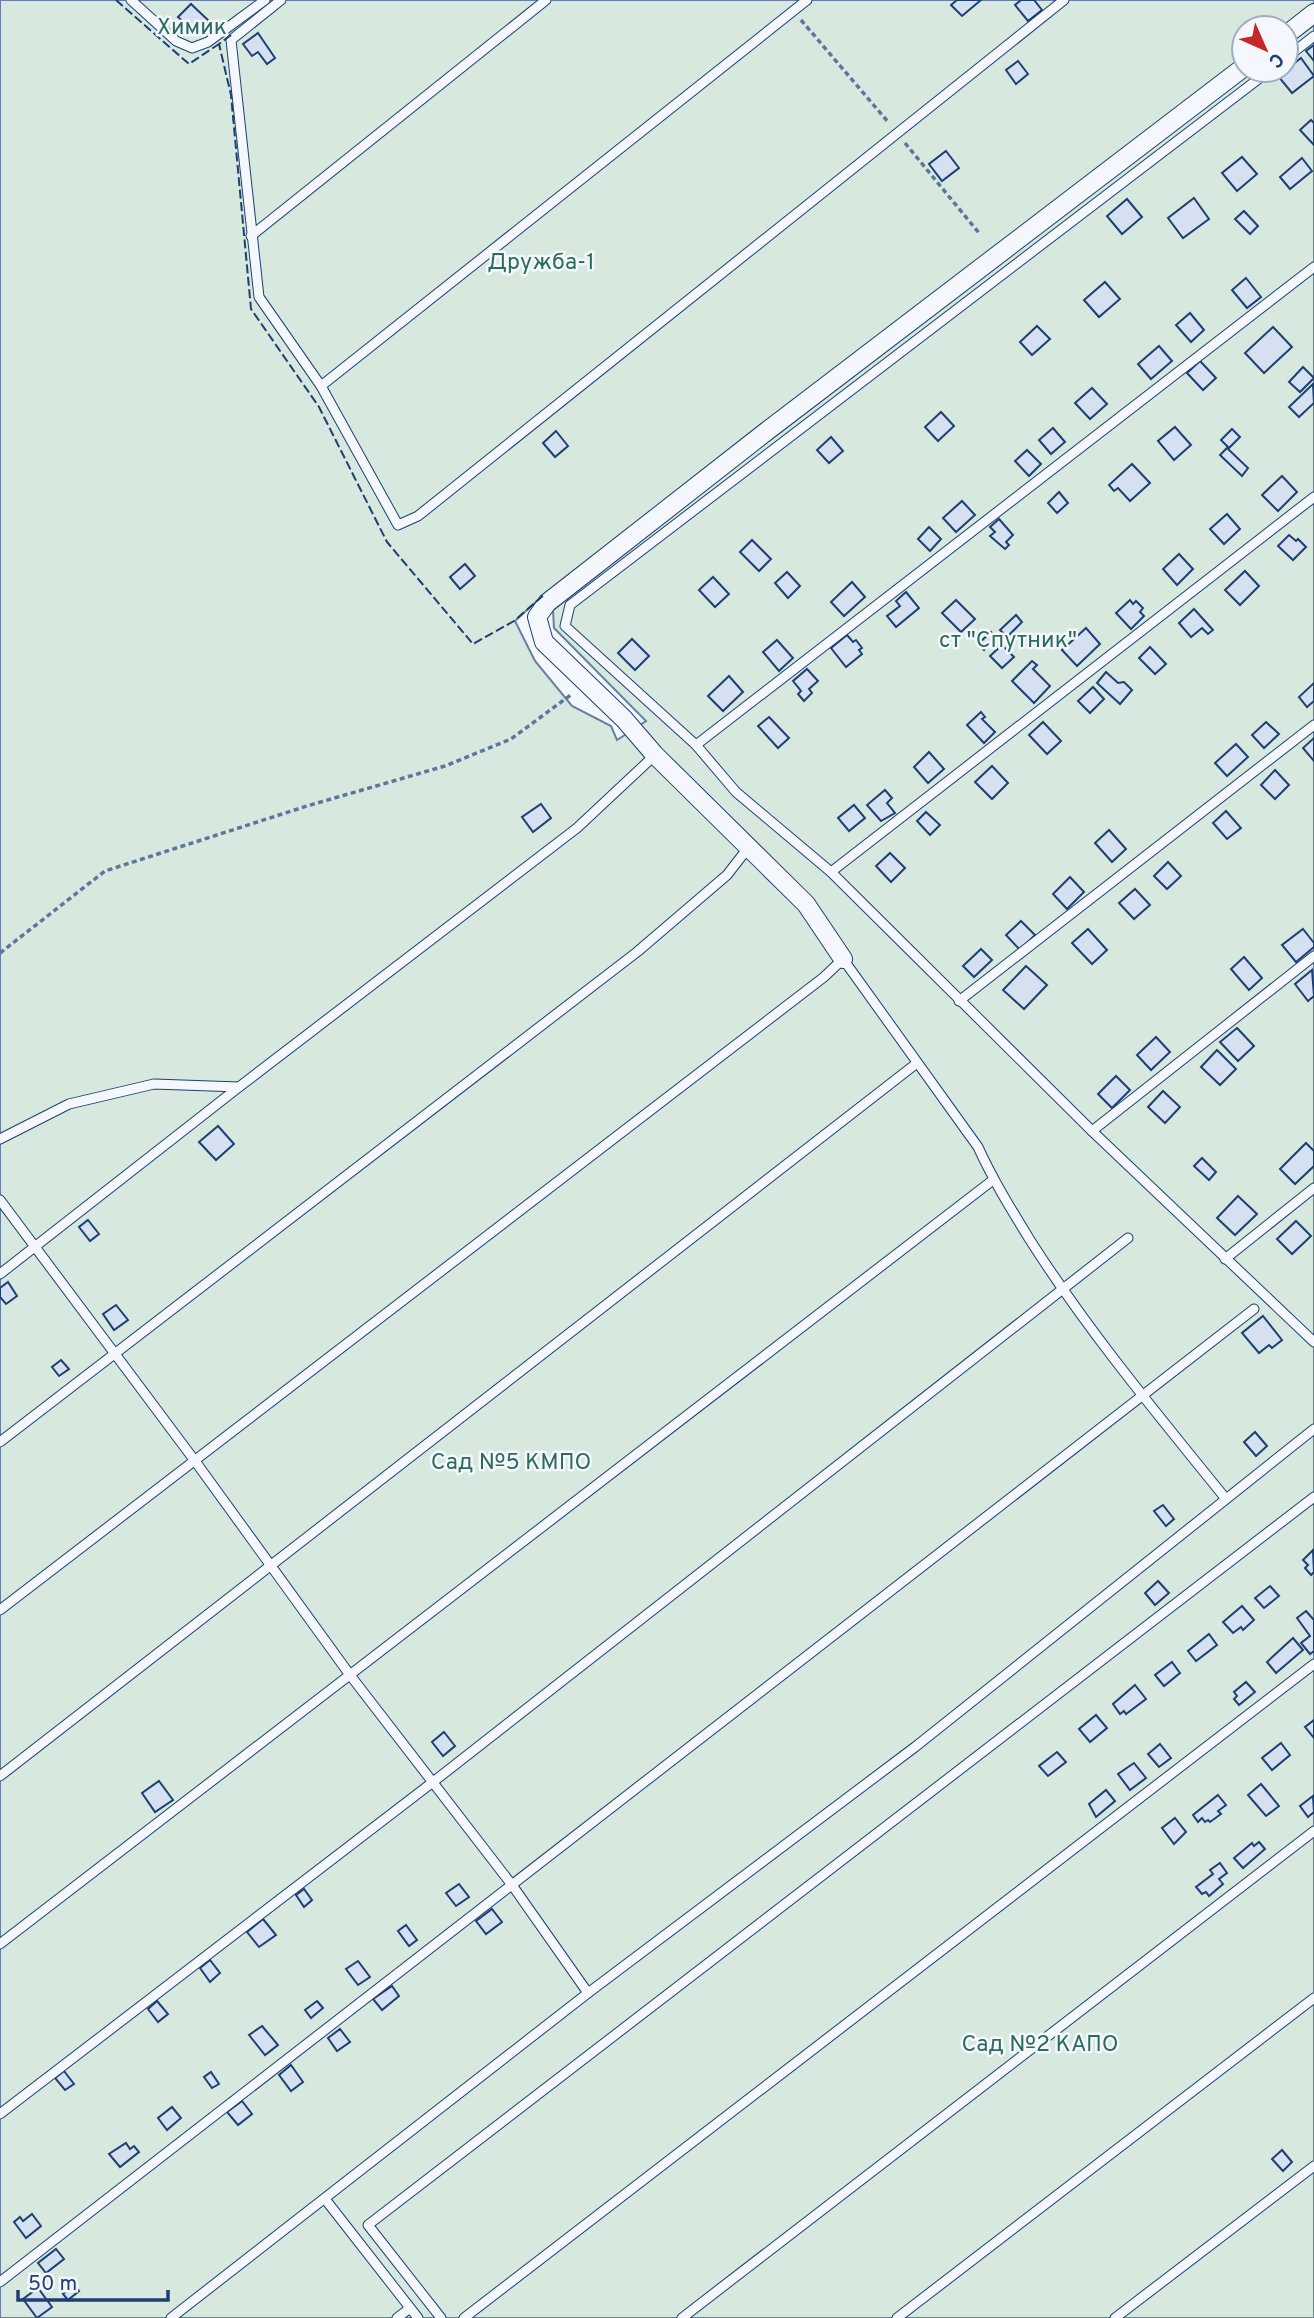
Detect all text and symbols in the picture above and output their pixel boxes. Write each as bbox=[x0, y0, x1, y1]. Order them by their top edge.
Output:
park label: Химик bbox=[157, 14, 227, 43]
north arrow bbox=[1230, 14, 1300, 84]
text: С bbox=[1263, 47, 1288, 72]
park label: Дружба-1 bbox=[487, 249, 595, 278]
park label: ст "Спутник" bbox=[939, 627, 1077, 656]
park label: Сад №5 КМПО bbox=[431, 1449, 591, 1478]
park label: Сад №2 КАПО bbox=[961, 2031, 1119, 2060]
scale bar bbox=[18, 2258, 168, 2302]
text: 50 m bbox=[28, 2271, 77, 2298]

